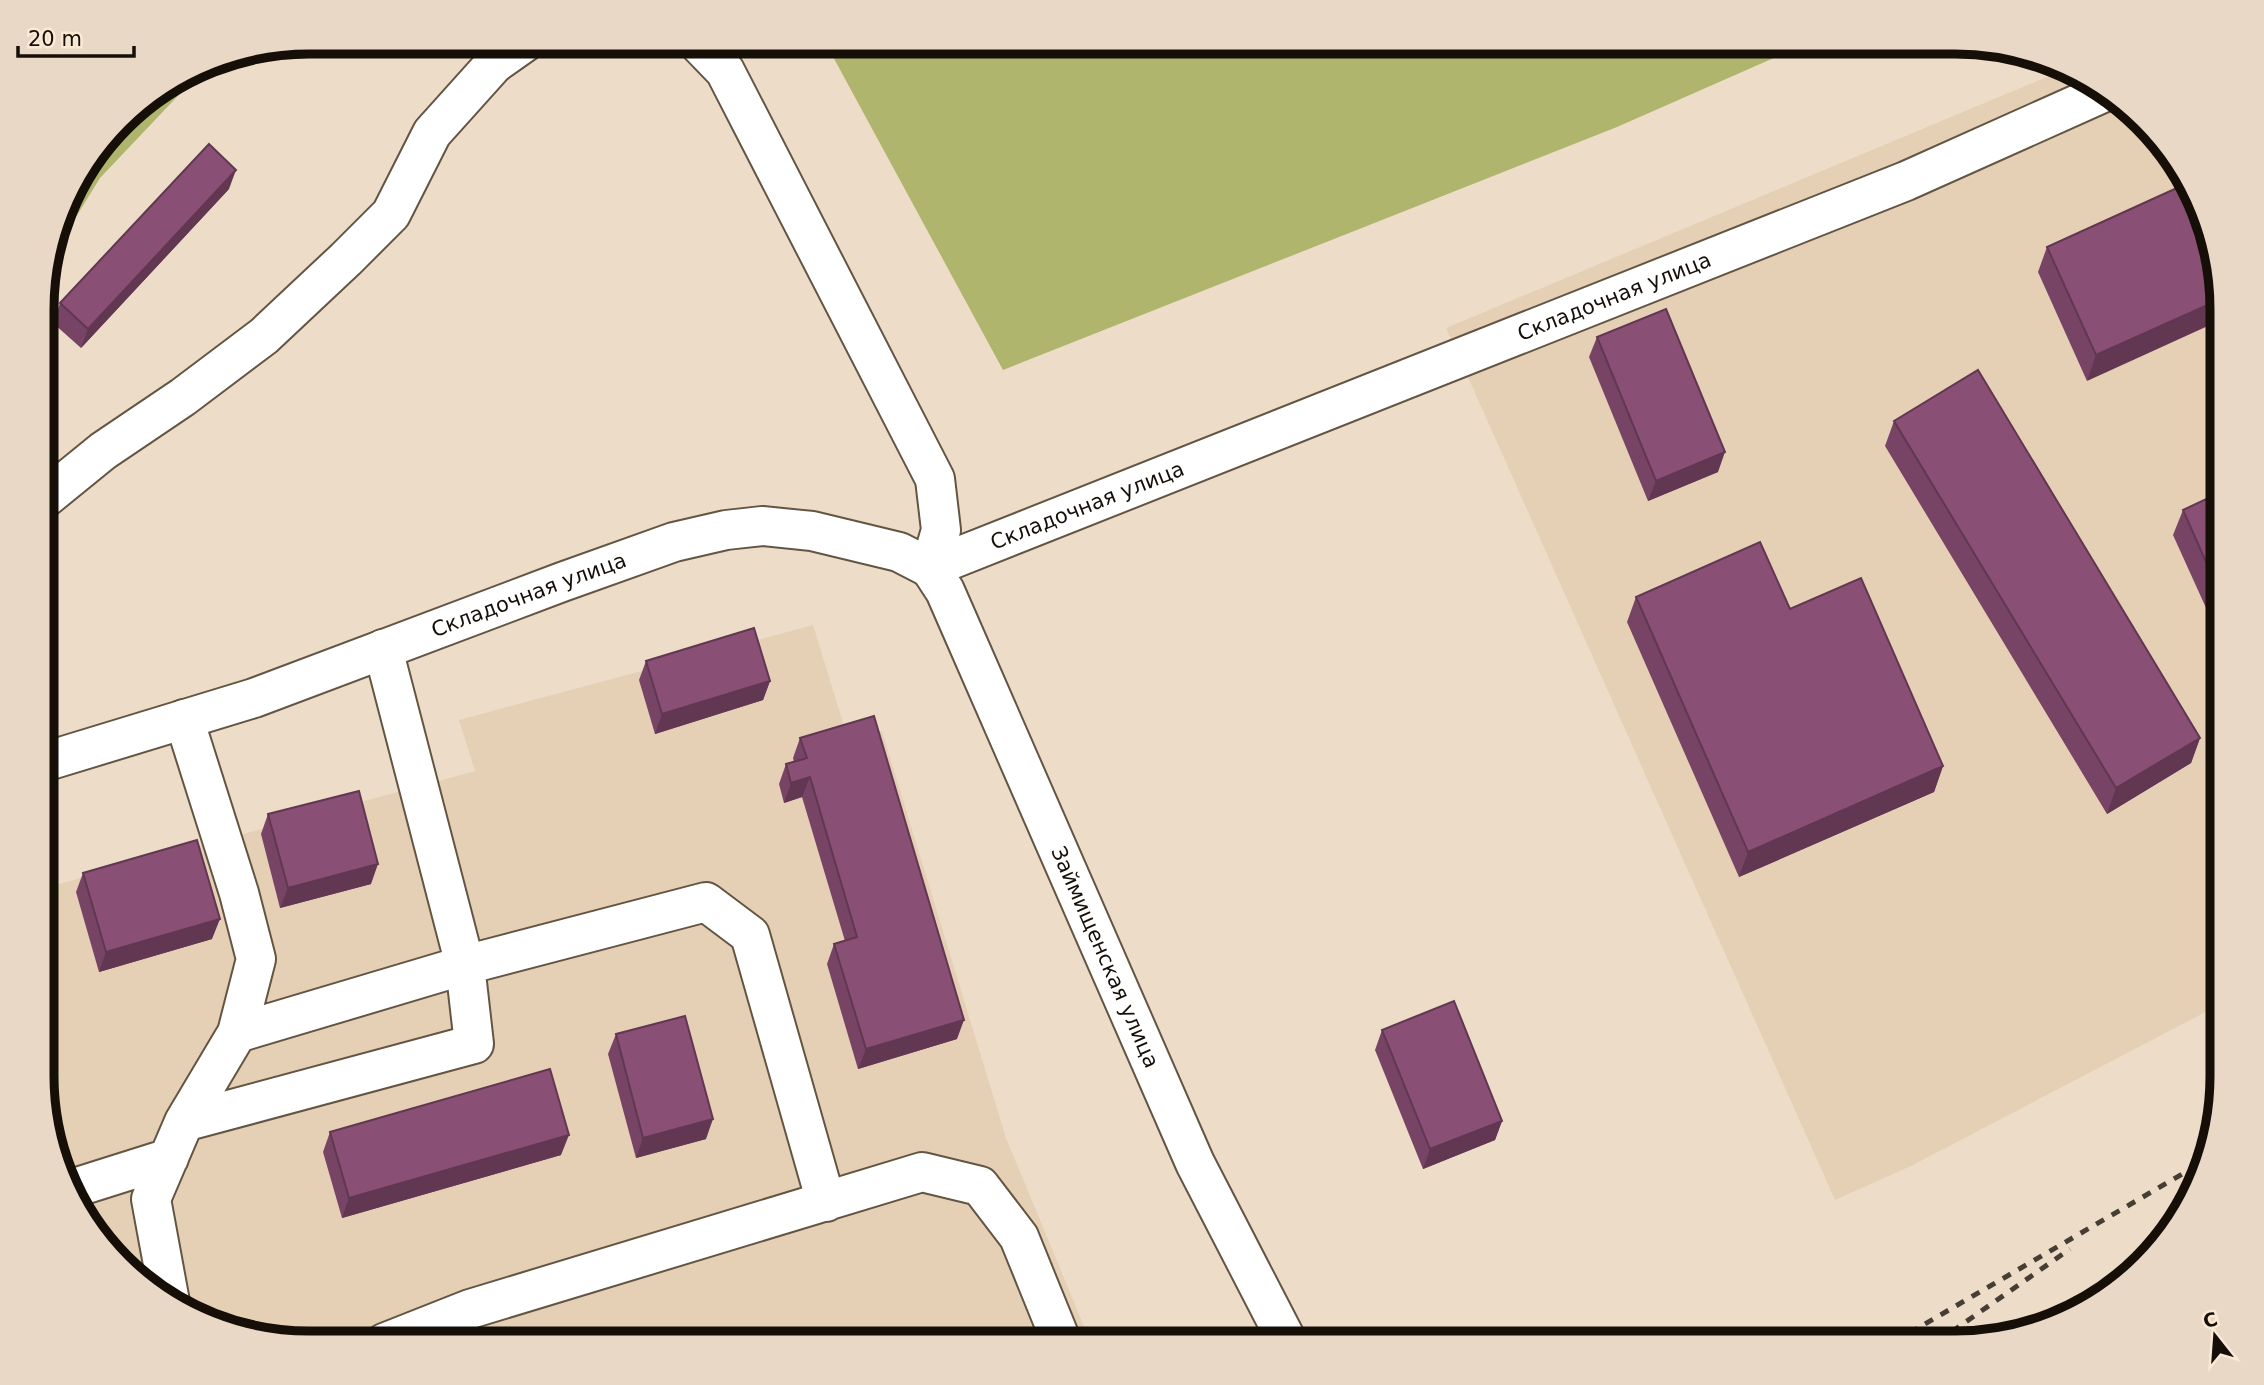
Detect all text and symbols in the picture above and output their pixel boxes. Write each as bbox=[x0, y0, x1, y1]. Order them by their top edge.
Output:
scale bar bbox=[18, 14, 133, 58]
text: 20 m bbox=[28, 27, 82, 51]
street label: Складочная улица bbox=[1514, 247, 1715, 346]
street label: Складочная улица bbox=[987, 456, 1188, 555]
street label: Складочная улица bbox=[428, 548, 630, 642]
street label: Займищенская улица bbox=[1046, 843, 1164, 1071]
north arrow bbox=[2180, 1301, 2250, 1371]
text: С bbox=[2200, 1307, 2220, 1332]

